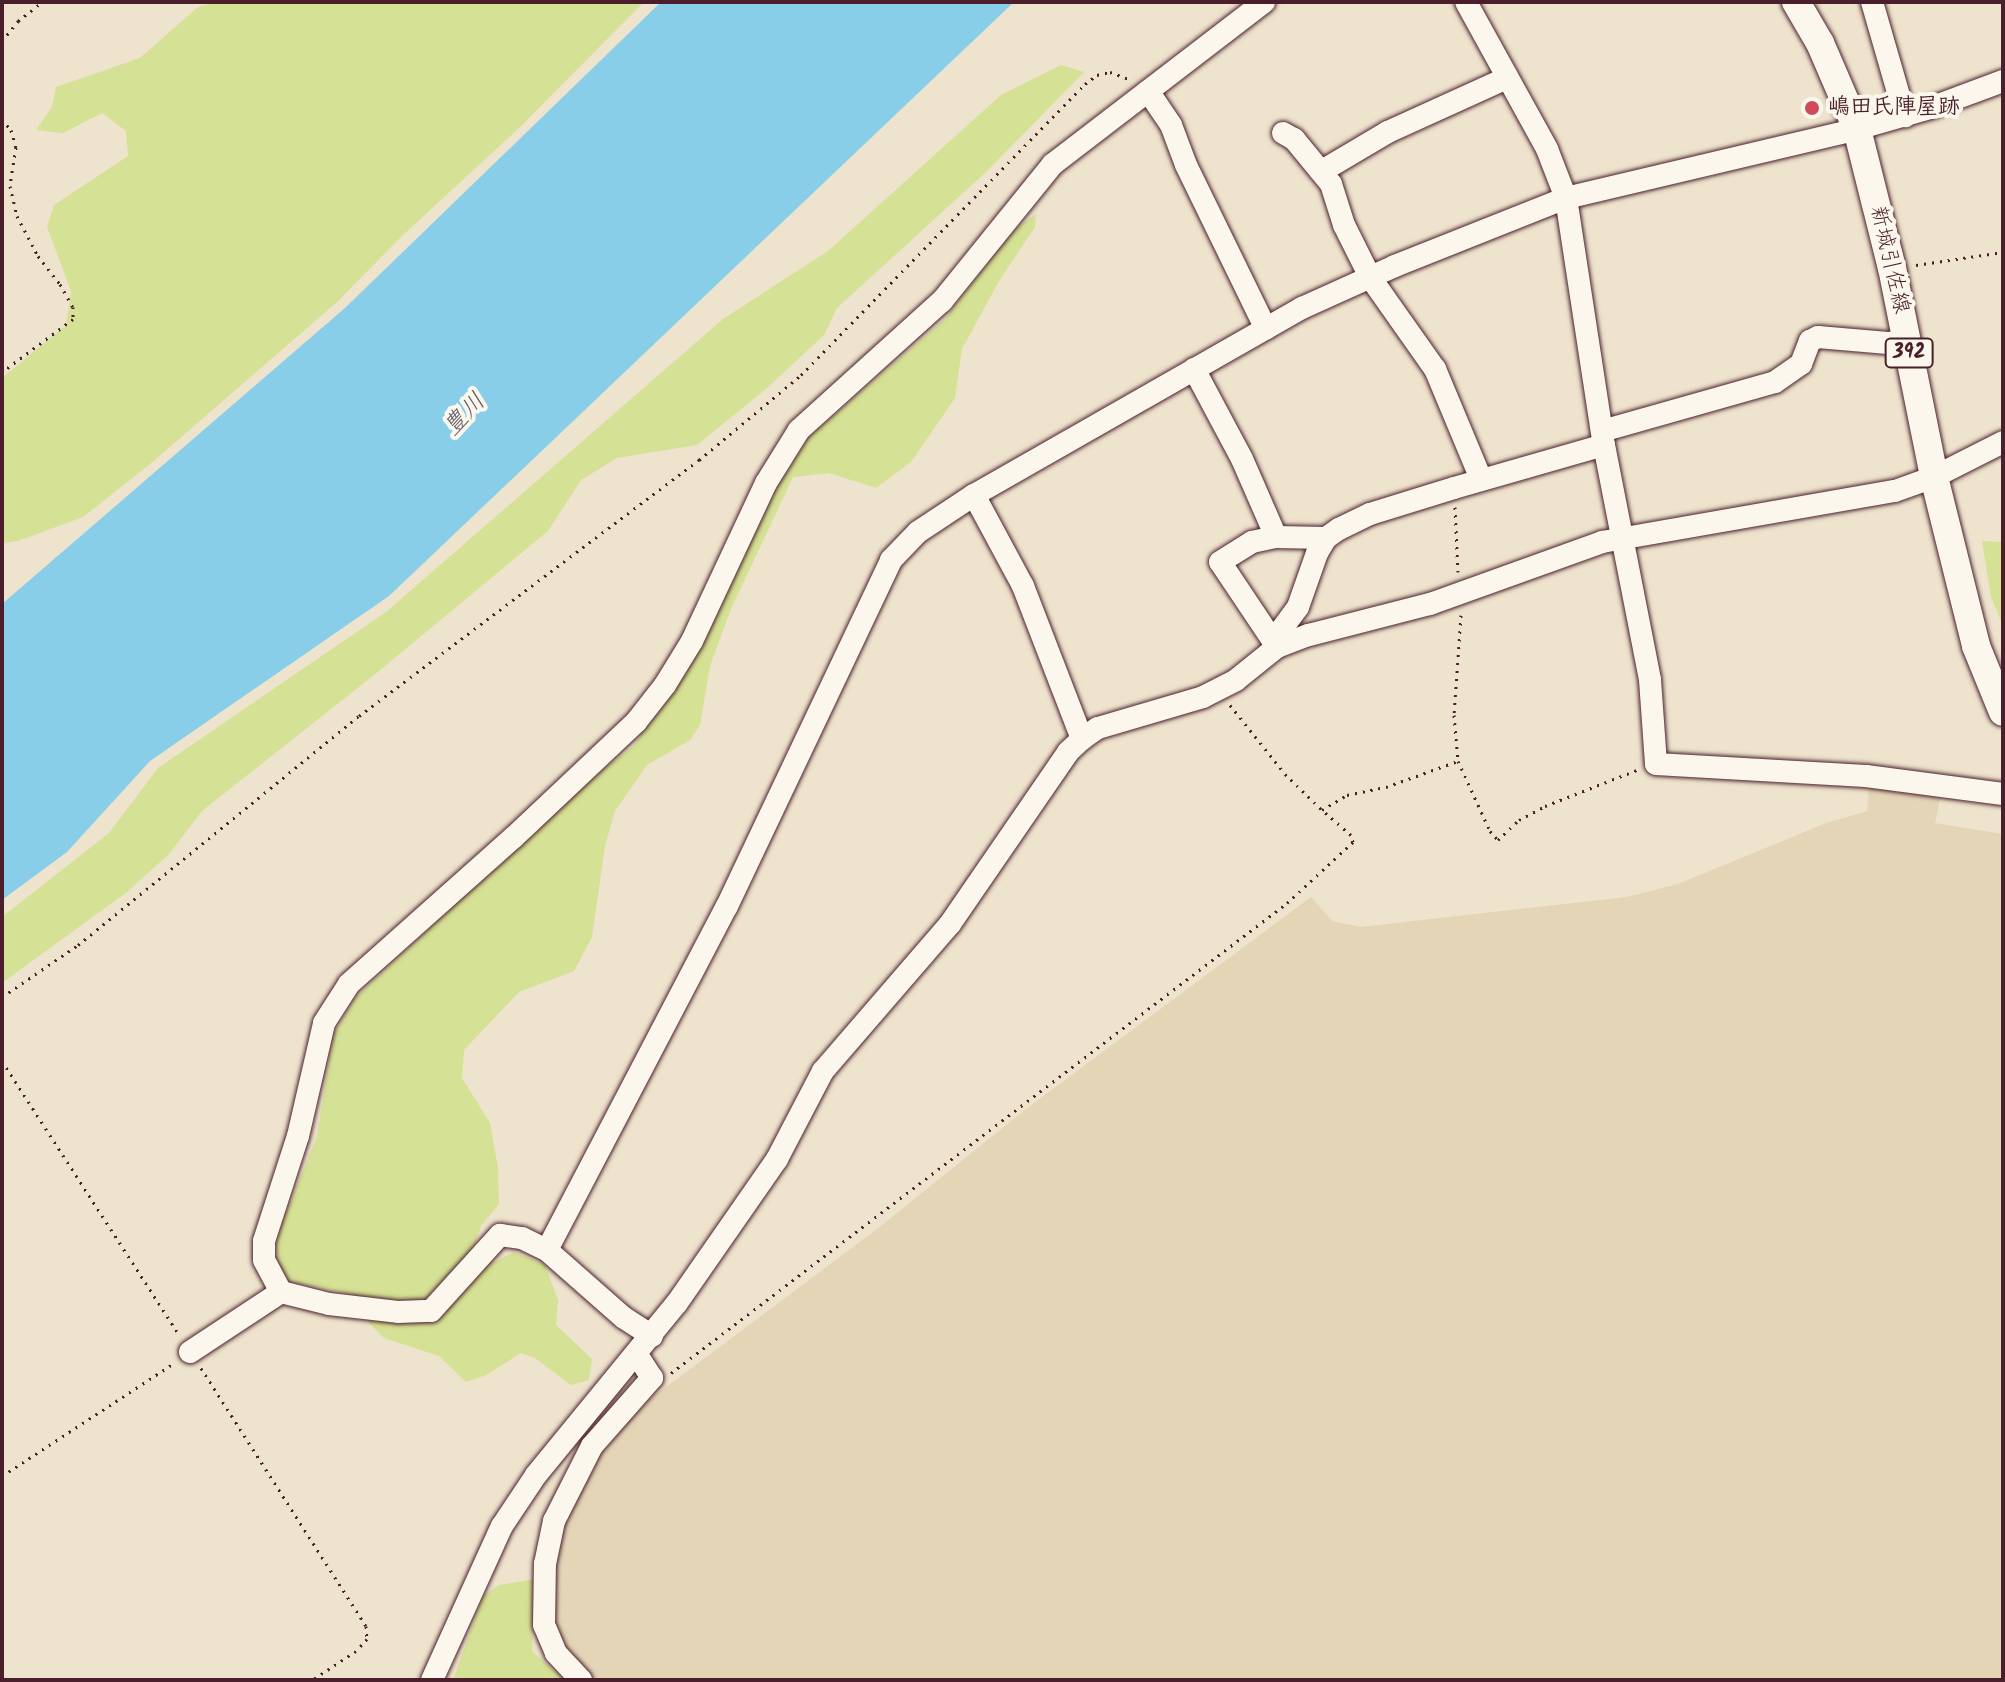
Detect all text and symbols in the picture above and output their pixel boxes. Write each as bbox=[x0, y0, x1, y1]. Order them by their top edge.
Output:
place label: 嶋田氏陣屋跡 bbox=[1828, 95, 1960, 121]
marker: 嶋田氏陣屋跡 bbox=[1803, 99, 1821, 117]
street label: 新城引佐線 bbox=[1864, 203, 1914, 317]
road number: 392 bbox=[1883, 337, 1935, 369]
water label: 豊川 bbox=[438, 388, 492, 442]

